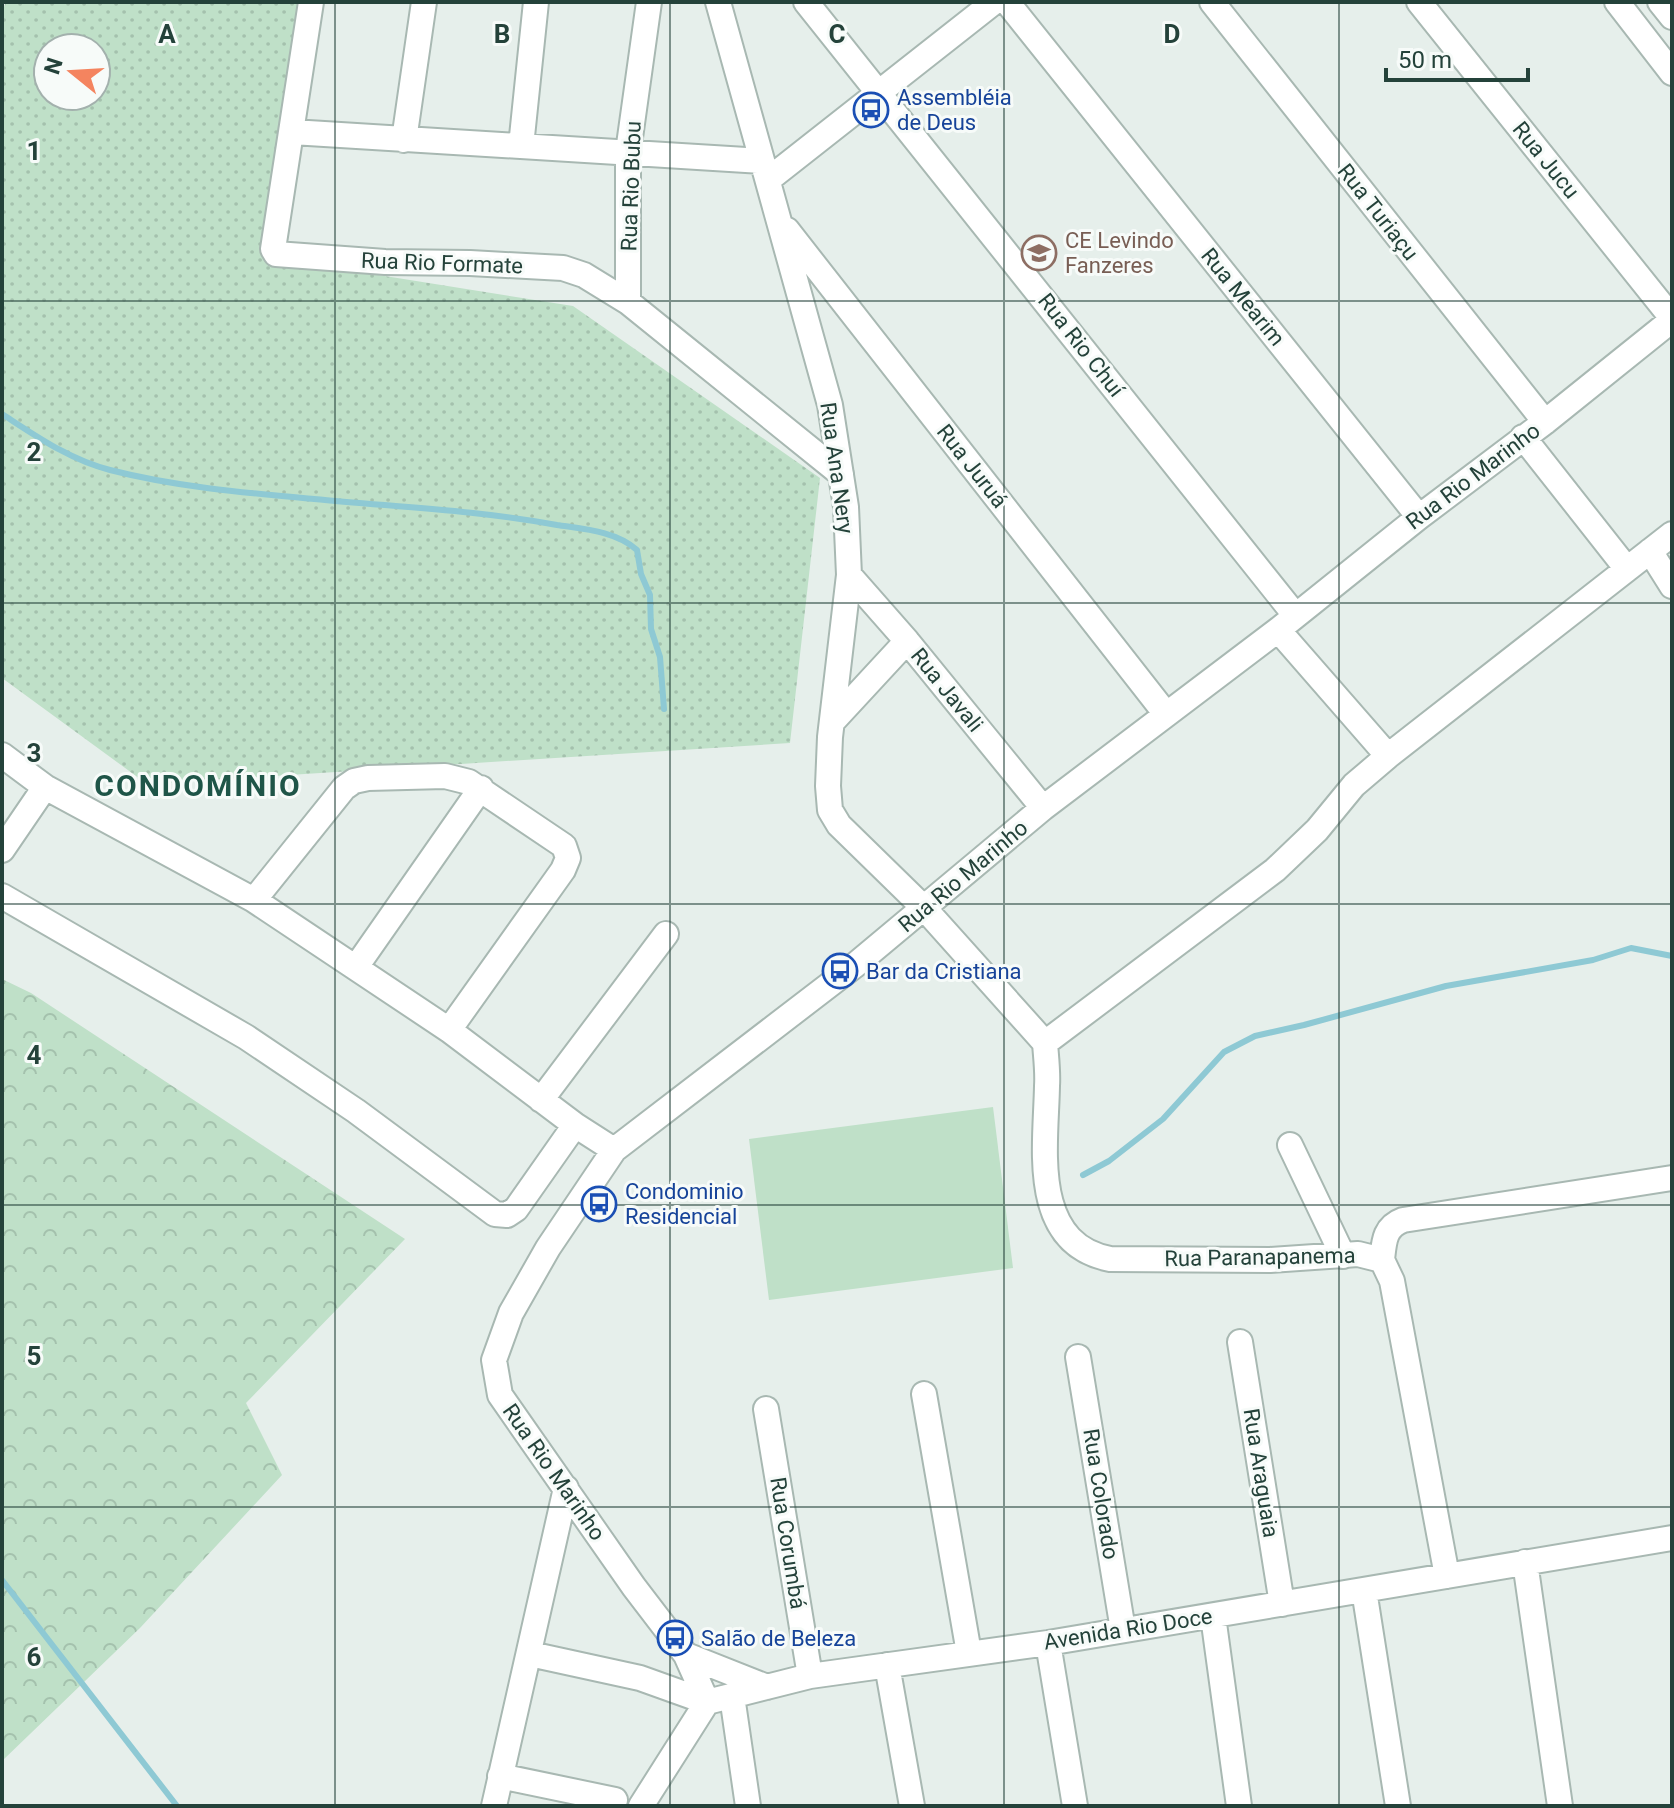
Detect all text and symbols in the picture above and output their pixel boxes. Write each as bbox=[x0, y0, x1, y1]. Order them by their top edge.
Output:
text: A bbox=[158, 19, 176, 49]
text: B bbox=[494, 19, 510, 49]
text: C bbox=[828, 19, 846, 49]
text: D bbox=[1164, 19, 1180, 49]
north arrow bbox=[32, 32, 112, 112]
scale bar bbox=[1386, 32, 1528, 82]
text: 50 m bbox=[1398, 46, 1452, 74]
text: N bbox=[39, 55, 68, 77]
place label: Assembléia de Deus bbox=[897, 85, 1012, 135]
bus stop icon: Assembléia de Deus bbox=[852, 91, 890, 129]
street label: Rua Jucu bbox=[1508, 117, 1584, 203]
street label: Rua Rio Bubu bbox=[616, 120, 646, 252]
text: 1 bbox=[27, 136, 41, 166]
street label: Rua Turiaçu bbox=[1333, 159, 1423, 265]
place label: CE Levindo Fanzeres bbox=[1065, 228, 1174, 278]
school or university icon: CE Levindo Fanzeres bbox=[1020, 234, 1058, 272]
street label: Rua Mearim bbox=[1196, 243, 1290, 351]
street label: Rua Rio Formate bbox=[361, 248, 523, 278]
street label: Rua Rio Chuí bbox=[1033, 288, 1130, 403]
street label: Rua Ana Nery bbox=[815, 401, 859, 536]
street label: Rua Rio Marinho bbox=[1401, 418, 1545, 534]
street label: Rua Juruá bbox=[932, 419, 1012, 513]
text: 2 bbox=[27, 437, 41, 467]
street label: Rua Javali bbox=[906, 643, 988, 737]
text: 3 bbox=[27, 738, 41, 768]
district label: CONDOMÍNIO bbox=[94, 768, 302, 803]
street label: Rua Rio Marinho bbox=[893, 815, 1033, 937]
bus stop icon: Bar da Cristiana bbox=[821, 952, 859, 990]
place label: Bar da Cristiana bbox=[866, 959, 1022, 984]
text: 4 bbox=[27, 1040, 42, 1070]
place label: Condominio Residencial bbox=[625, 1179, 744, 1229]
bus stop icon: Condominio Residencial bbox=[580, 1185, 618, 1223]
street label: Rua Paranapanema bbox=[1164, 1243, 1356, 1271]
text: 5 bbox=[27, 1341, 41, 1371]
street label: Rua Rio Marinho bbox=[498, 1399, 610, 1545]
street label: Rua Araguaia bbox=[1238, 1407, 1284, 1539]
street label: Rua Colorado bbox=[1078, 1427, 1124, 1561]
street label: Rua Corumbá bbox=[765, 1475, 811, 1611]
street label: Avenida Rio Doce bbox=[1042, 1603, 1214, 1655]
bus stop icon: Salão de Beleza bbox=[656, 1619, 694, 1657]
place label: Salão de Beleza bbox=[701, 1626, 856, 1651]
text: 6 bbox=[27, 1642, 42, 1672]

